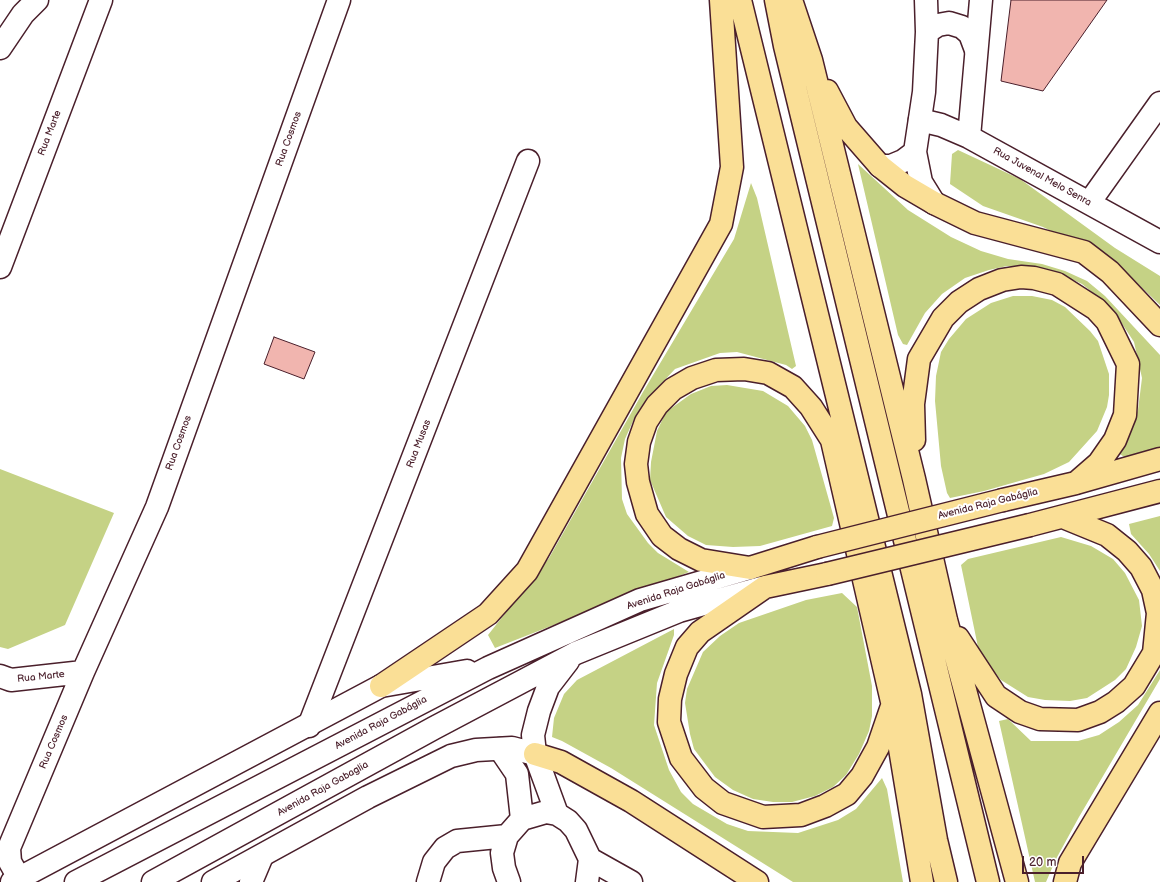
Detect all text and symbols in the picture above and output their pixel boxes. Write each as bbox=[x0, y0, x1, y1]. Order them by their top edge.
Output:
street label: Rua Marte bbox=[36, 109, 64, 157]
street label: Rua Cosmos bbox=[273, 110, 305, 168]
street label: Rua Juvenal Melo Senra bbox=[991, 145, 1093, 209]
street label: Rua Cosmos bbox=[163, 414, 195, 472]
street label: Rua Musas bbox=[404, 418, 434, 470]
street label: Avenida Raja Gabáglia bbox=[937, 486, 1039, 522]
street label: Avenida Raja Gabáglia bbox=[625, 569, 727, 613]
street label: Rua Marte bbox=[17, 669, 65, 685]
street label: Avenida Raja Gabáglia bbox=[333, 694, 429, 752]
street label: Rua Cosmos bbox=[37, 713, 71, 771]
street label: Avenida Raja Gabaglia bbox=[275, 759, 371, 819]
scale bar bbox=[1024, 848, 1086, 874]
text: 20 m bbox=[1029, 855, 1056, 870]

